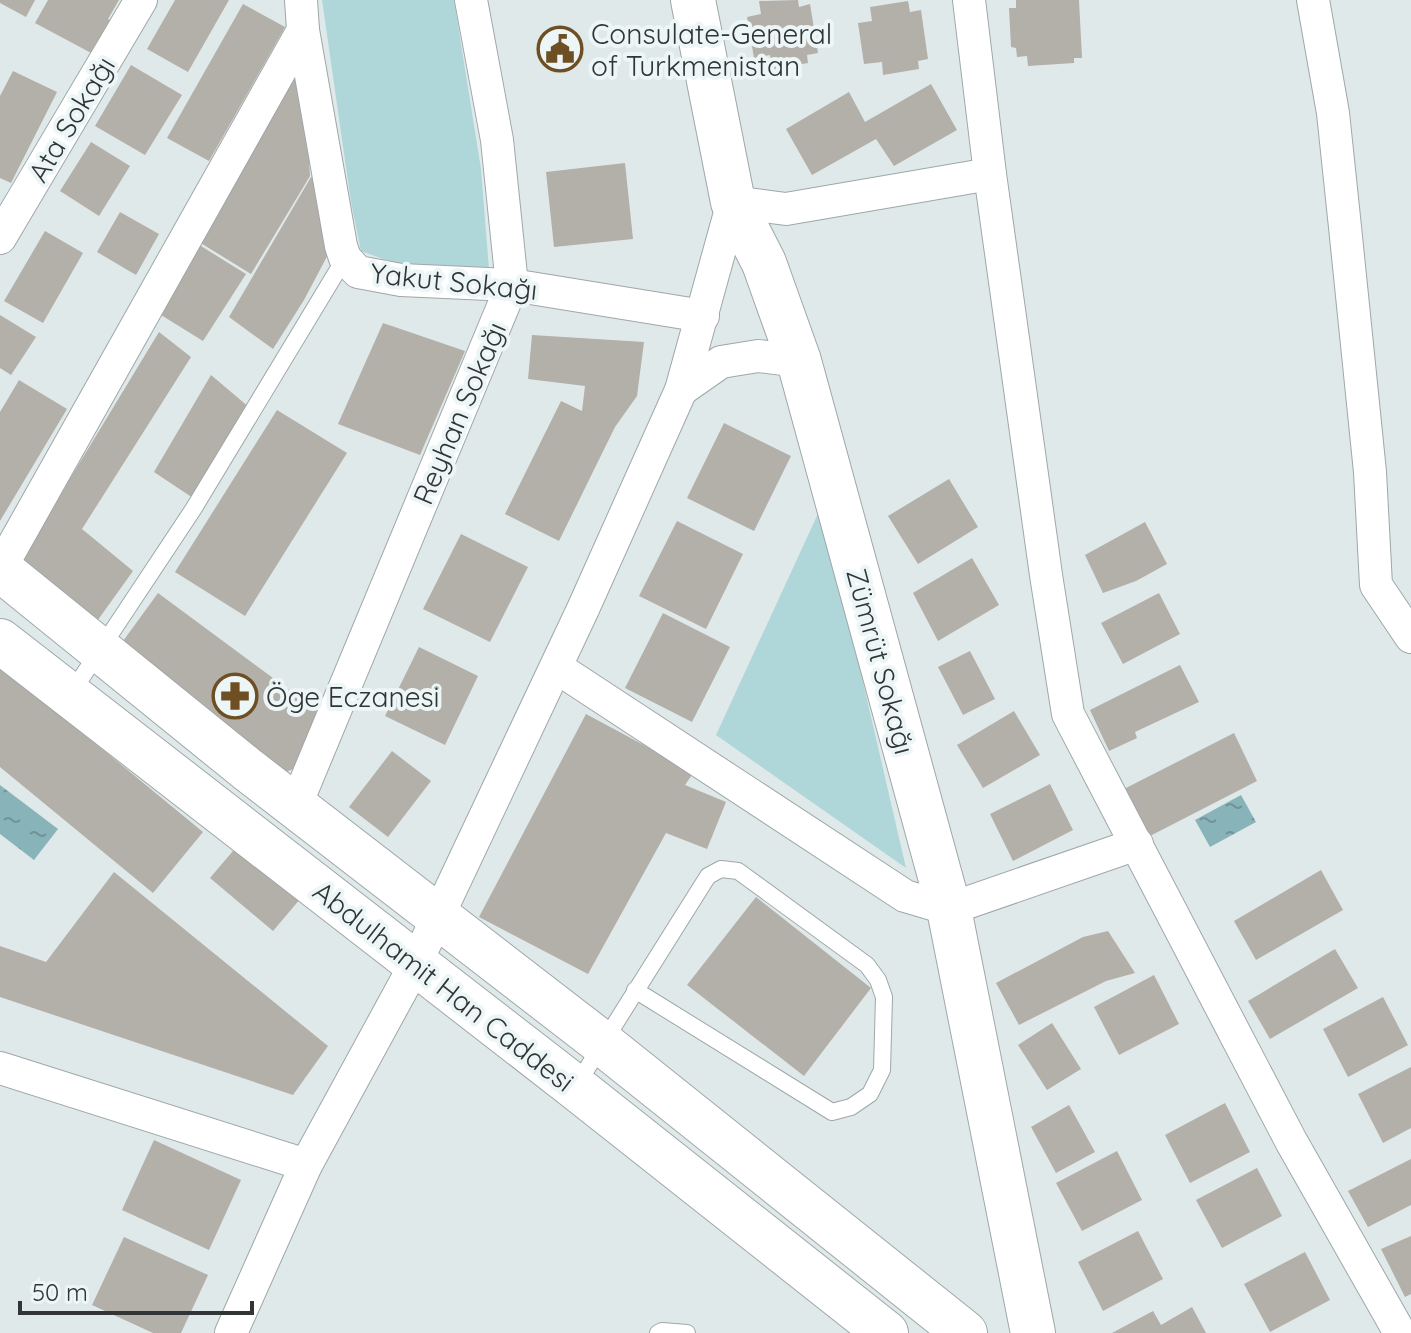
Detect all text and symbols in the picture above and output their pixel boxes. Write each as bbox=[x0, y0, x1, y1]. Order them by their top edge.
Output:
place label: Consulate-General of Turkmenistan bbox=[591, 16, 832, 83]
public building icon: Consulate-General of Turkmenistan bbox=[536, 25, 584, 73]
street label: Ata Sokağı bbox=[20, 50, 122, 188]
street label: Yakut Sokağı bbox=[369, 255, 539, 307]
street label: Reyhan Sokağı bbox=[405, 316, 513, 510]
street label: Zümrüt Sokağı bbox=[839, 564, 923, 758]
pharmacy icon: Öge Eczanesi bbox=[211, 672, 259, 720]
place label: Öge Eczanesi bbox=[266, 679, 440, 714]
street label: Abdulhamit Han Caddesi bbox=[307, 873, 581, 1099]
scale bar bbox=[20, 1265, 252, 1315]
text: 50 m bbox=[32, 1277, 88, 1307]

